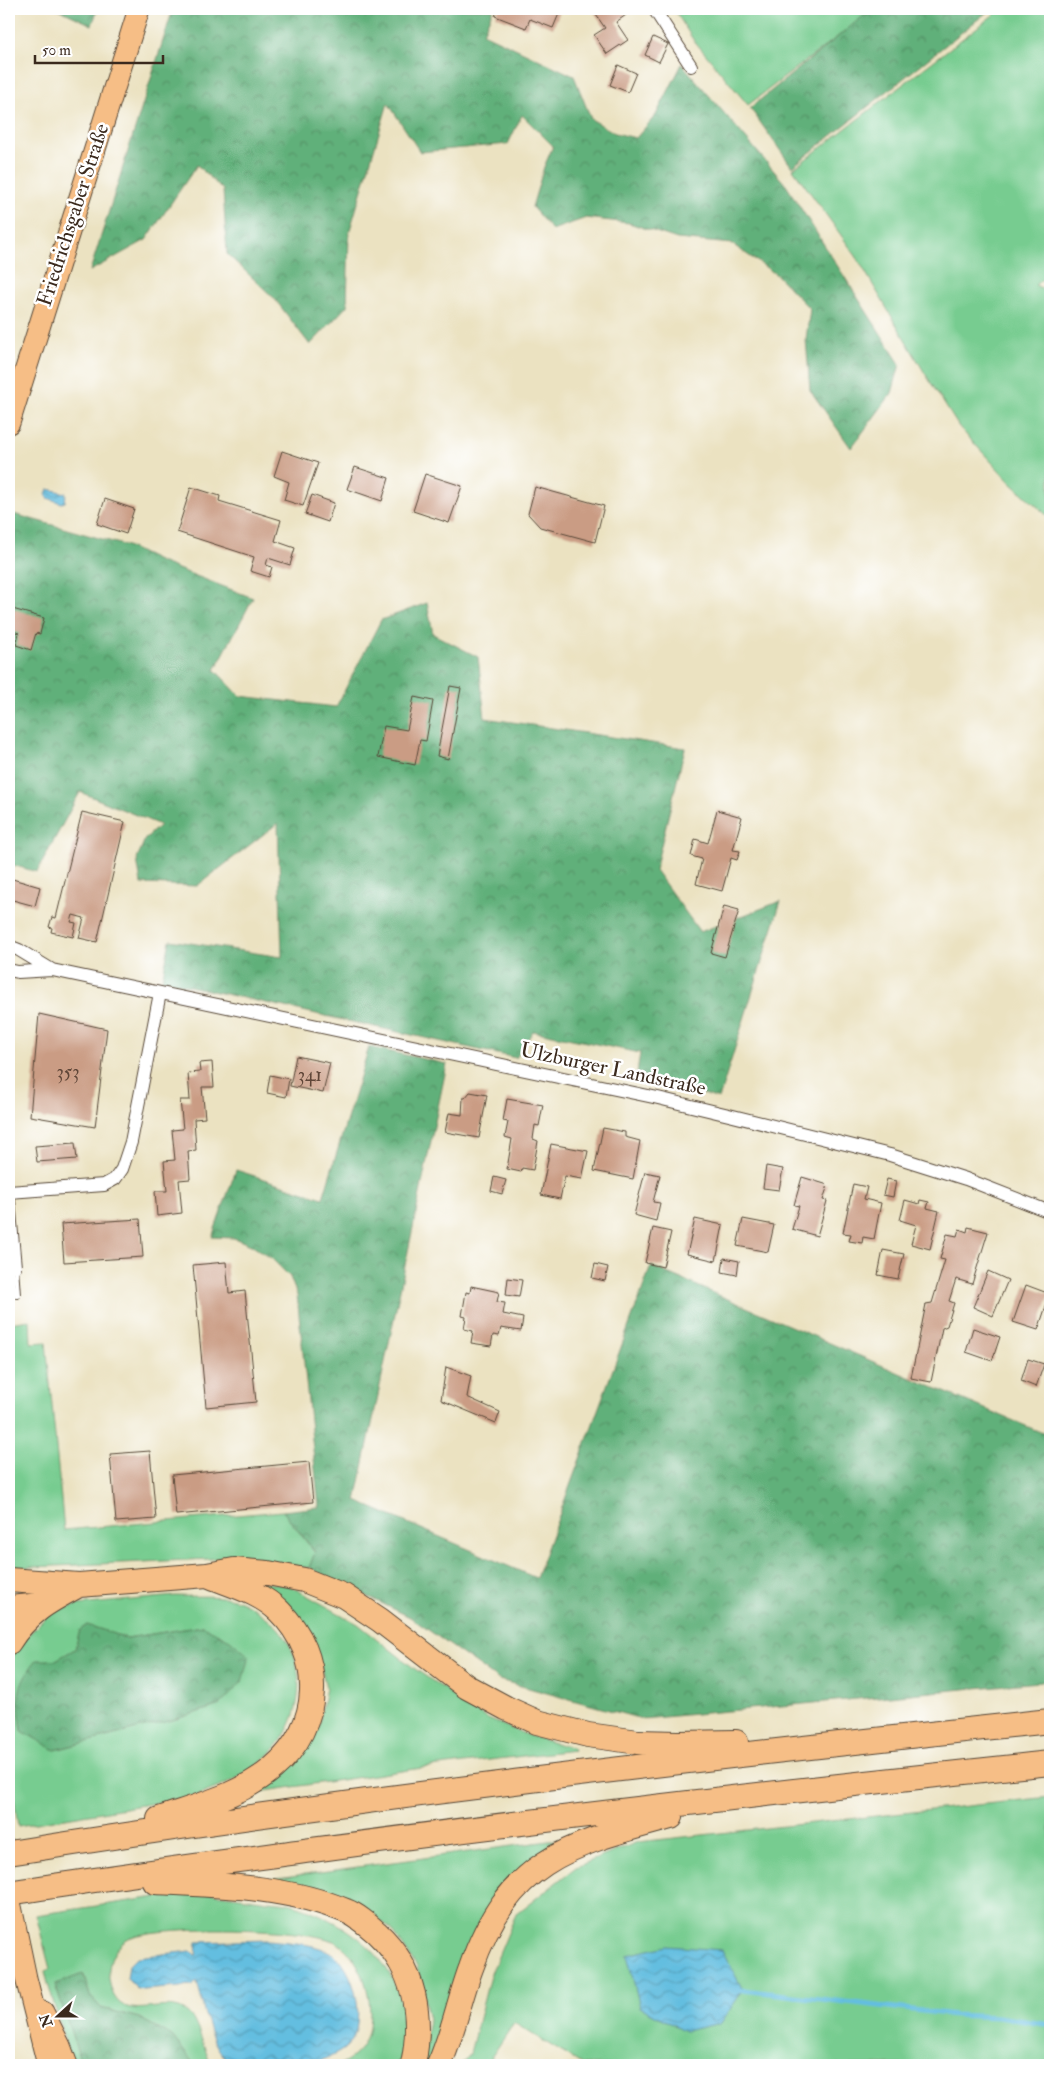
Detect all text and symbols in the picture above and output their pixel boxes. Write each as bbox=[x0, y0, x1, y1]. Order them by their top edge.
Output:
scale bar bbox=[35, 32, 162, 64]
text: 50 m bbox=[42, 41, 71, 60]
street label: Friedrichsgaber Straße bbox=[31, 120, 115, 310]
street label: Ulzburger Landstraße bbox=[518, 1036, 708, 1102]
house number: 353 bbox=[57, 1060, 79, 1084]
house number: 341 bbox=[298, 1063, 322, 1087]
north arrow bbox=[32, 1992, 82, 2042]
text: N bbox=[36, 2011, 57, 2030]

